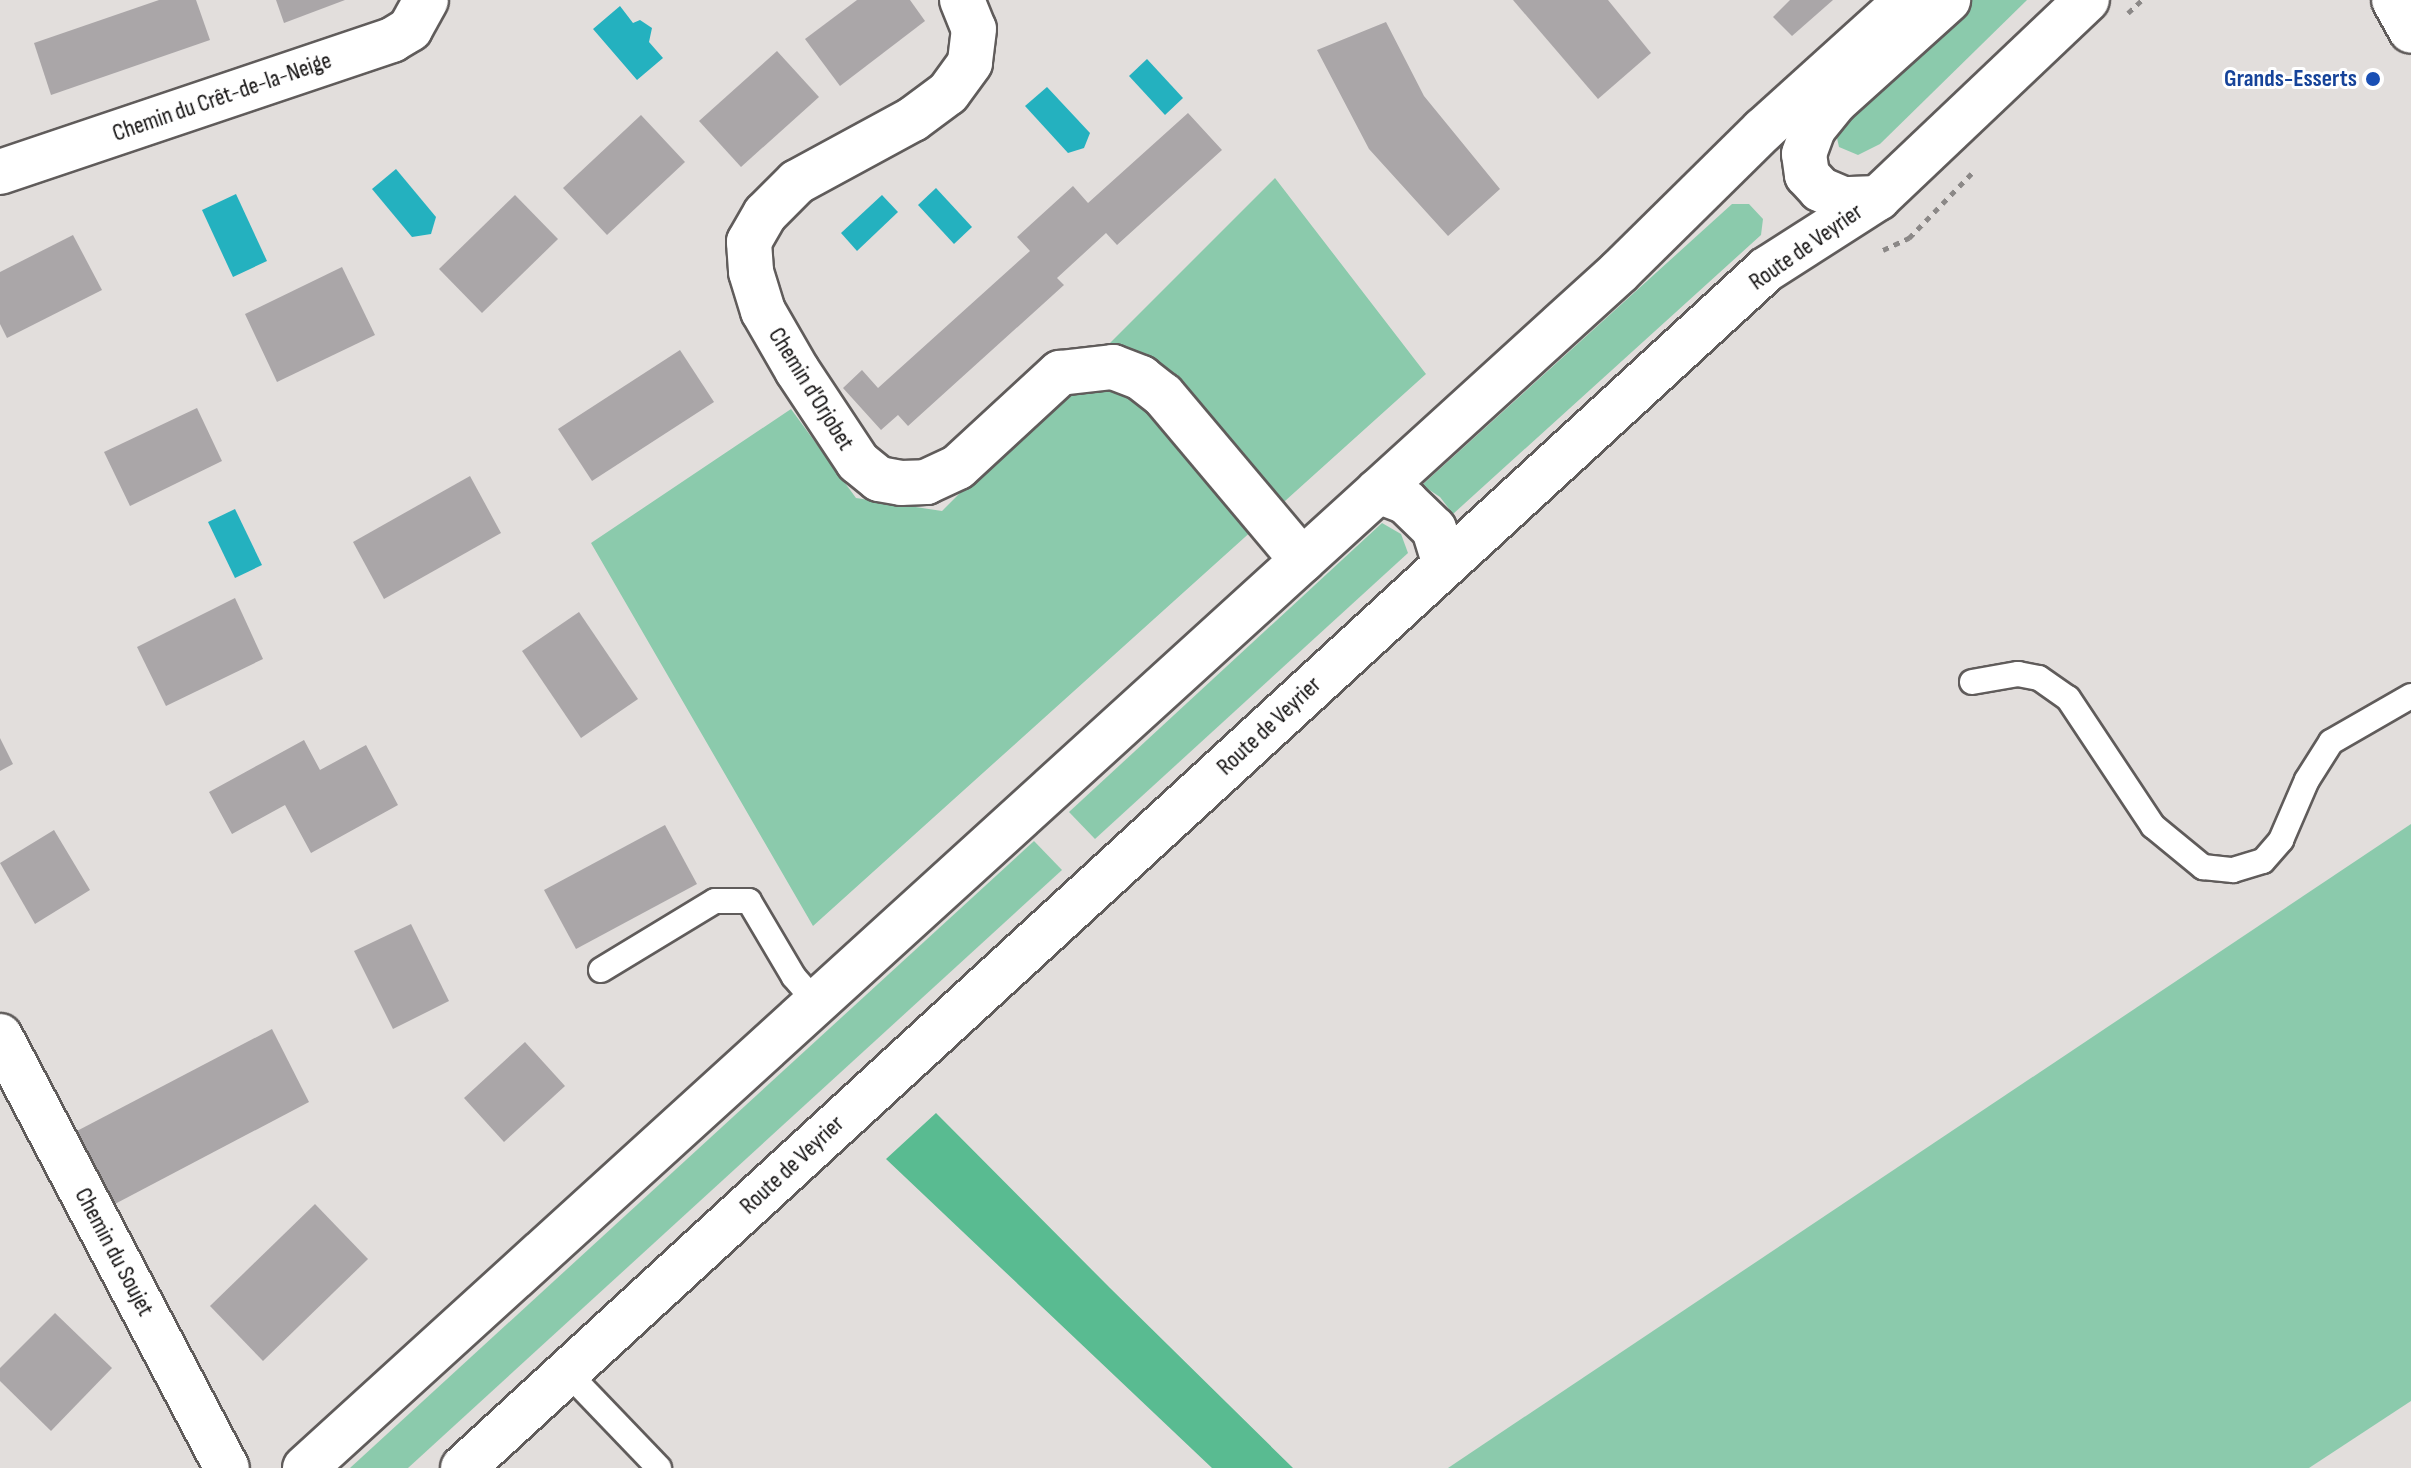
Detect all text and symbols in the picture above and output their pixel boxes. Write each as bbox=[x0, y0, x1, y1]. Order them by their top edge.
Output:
street label: Chemin du Crêt-de-la-Neige bbox=[109, 46, 335, 148]
place label: Grands-Esserts bbox=[2224, 65, 2357, 93]
marker: Grands-Esserts bbox=[2364, 70, 2382, 88]
street label: Route de Veyrier bbox=[1744, 197, 1868, 297]
street label: Chemin d'Orjobet bbox=[762, 322, 860, 456]
street label: Route de Veyrier bbox=[1211, 671, 1327, 781]
street label: Route de Veyrier bbox=[734, 1110, 850, 1220]
street label: Chemin du Soujet bbox=[68, 1183, 160, 1321]

